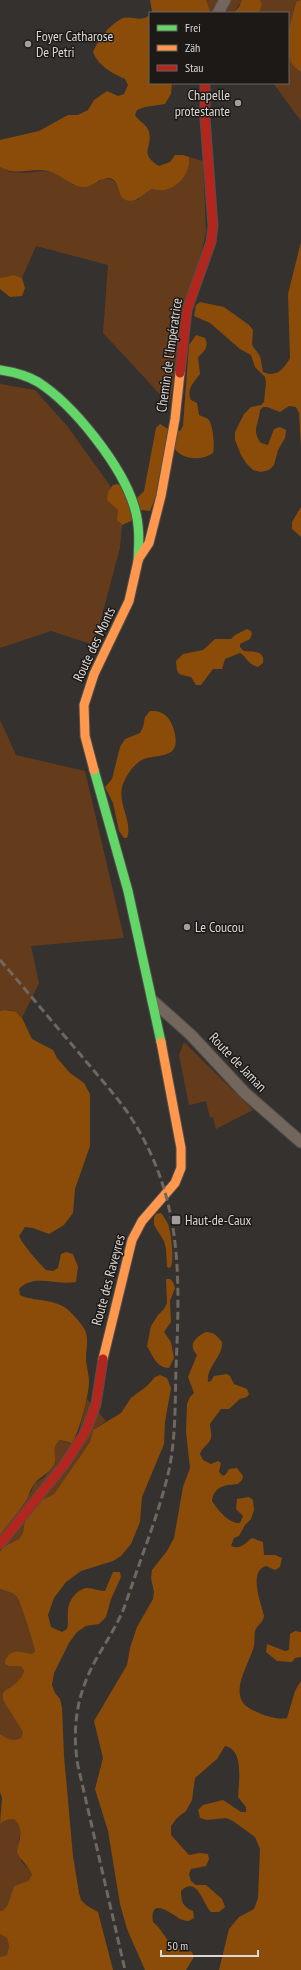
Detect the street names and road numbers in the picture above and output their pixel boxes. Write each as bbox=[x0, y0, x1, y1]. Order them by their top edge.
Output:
street label: Chemin de l'Impératrice bbox=[152, 297, 186, 413]
street label: Route des Monts bbox=[69, 604, 119, 684]
street label: Route de Jaman bbox=[205, 1029, 271, 1095]
street label: Route des Raveyres bbox=[87, 1232, 129, 1327]

